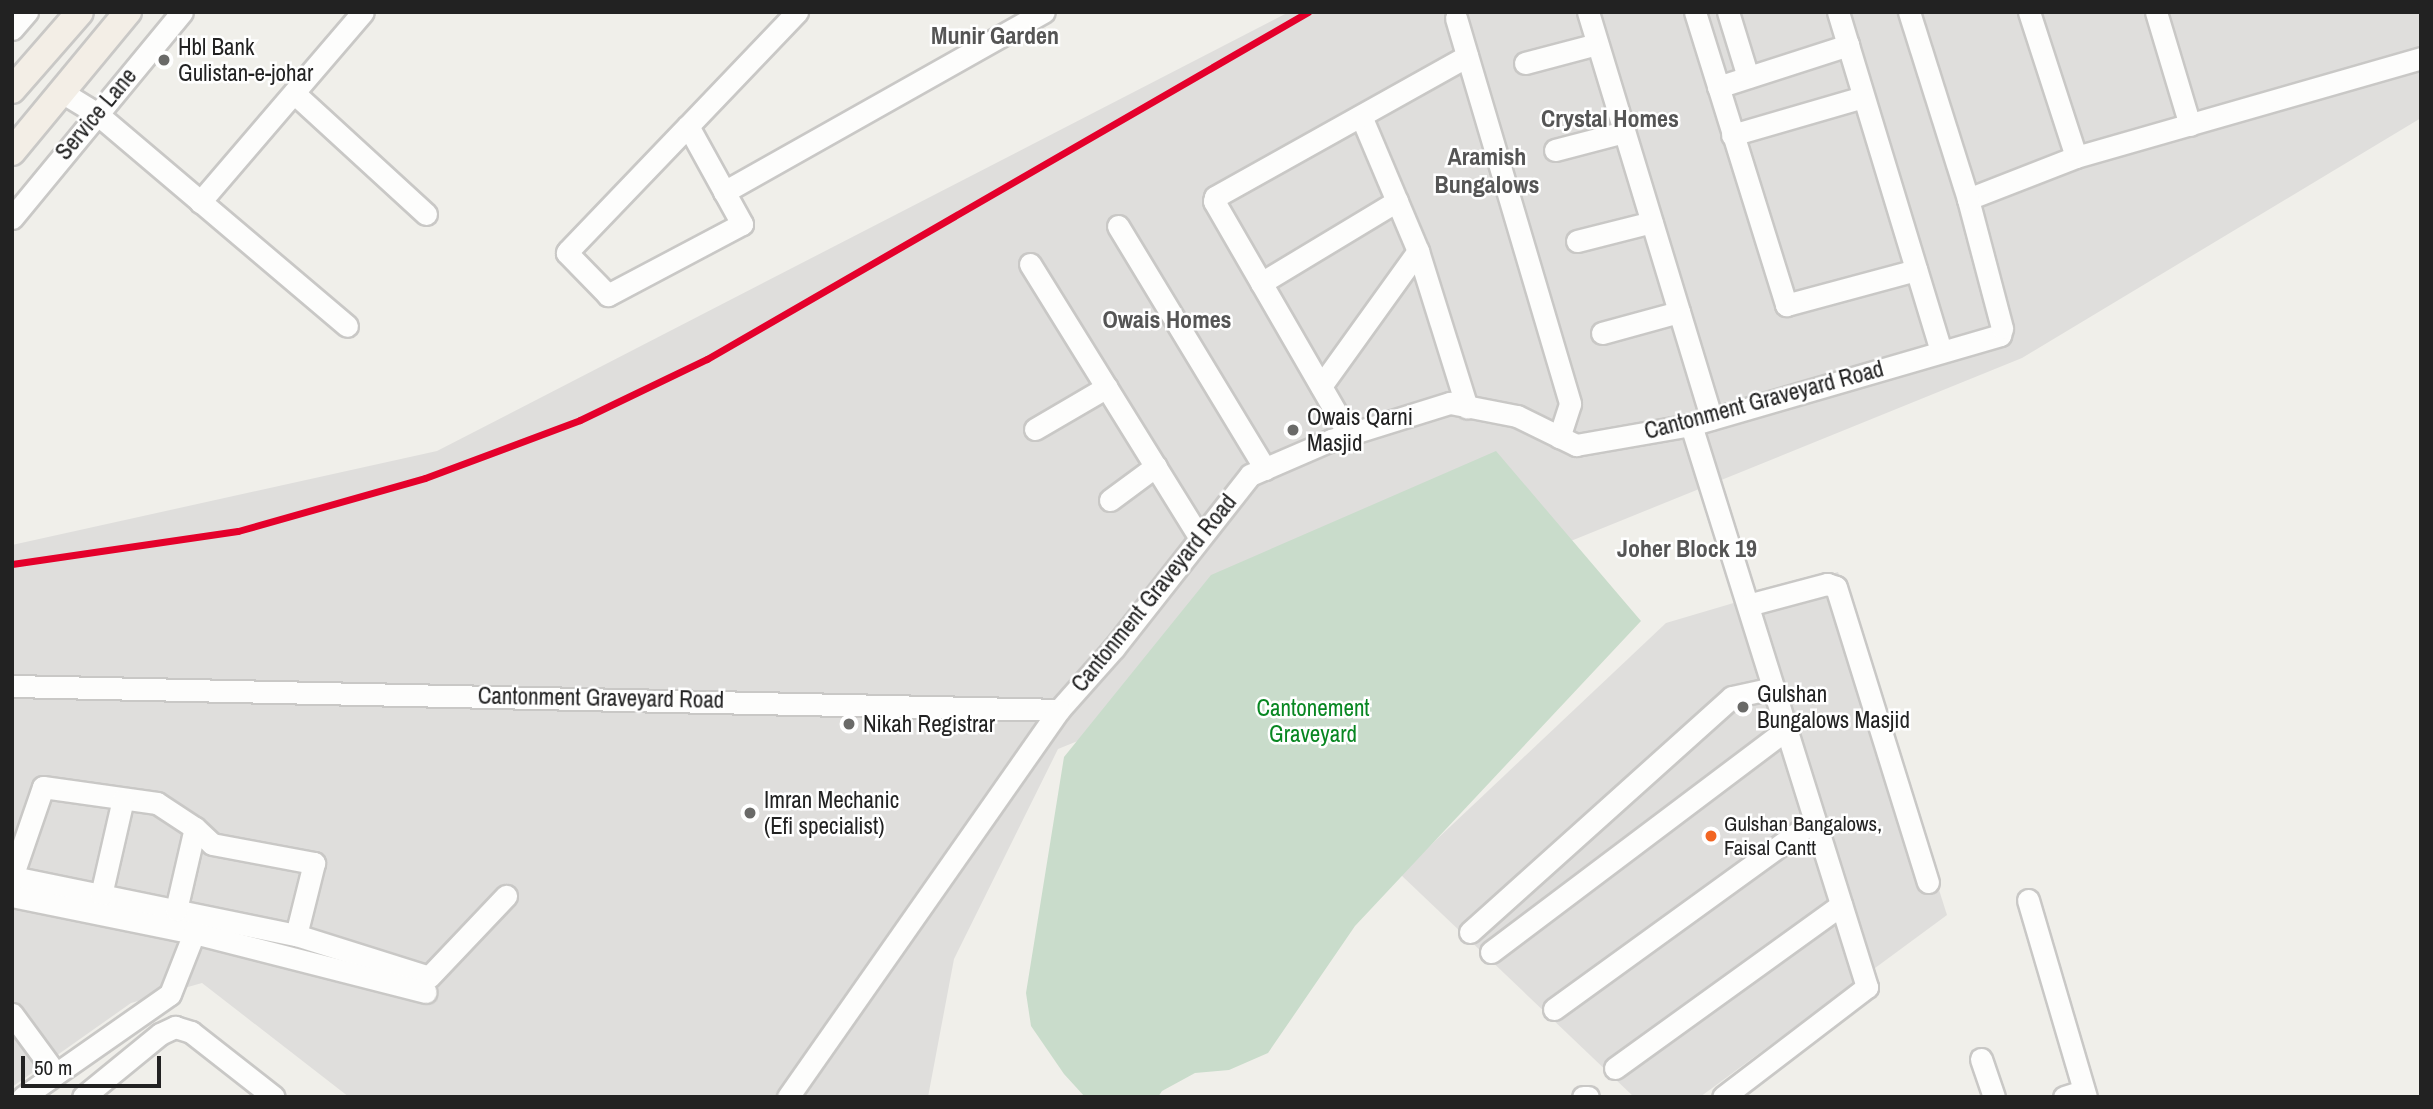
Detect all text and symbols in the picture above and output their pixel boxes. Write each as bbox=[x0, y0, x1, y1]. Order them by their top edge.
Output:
district label: Munir Garden bbox=[931, 22, 1059, 50]
place label: Hbl Bank Gulistan-e-johar bbox=[178, 33, 313, 87]
marker: Hbl Bank Gulistan-e-johar bbox=[156, 52, 172, 68]
street label: Service Lane bbox=[50, 63, 142, 165]
district label: Crystal Homes bbox=[1541, 105, 1679, 133]
district label: Aramish Bungalows bbox=[1435, 143, 1539, 199]
district label: Owais Homes bbox=[1102, 306, 1232, 334]
street label: Cantonment Graveyard Road bbox=[1641, 355, 1887, 445]
place label: Owais Qarni Masjid bbox=[1307, 403, 1413, 457]
marker: Owais Qarni Masjid bbox=[1285, 422, 1301, 438]
street label: Cantonment Graveyard Road bbox=[1066, 489, 1242, 697]
district label: Joher Block 19 bbox=[1617, 535, 1757, 563]
place label: Gulshan Bungalows Masjid bbox=[1757, 680, 1910, 734]
street label: Cantonment Graveyard Road bbox=[478, 682, 724, 714]
park label: Cantonement Graveyard bbox=[1256, 694, 1370, 748]
marker: Gulshan Bungalows Masjid bbox=[1735, 699, 1751, 715]
place label: Nikah Registrar bbox=[863, 710, 995, 738]
marker: Nikah Registrar bbox=[841, 716, 857, 732]
place label: Imran Mechanic (Efi specialist) bbox=[764, 786, 899, 840]
marker: Imran Mechanic (Efi specialist) bbox=[742, 805, 758, 821]
place label: Gulshan Bangalows, Faisal Cantt bbox=[1724, 811, 1882, 861]
marker: Gulshan Bangalows, Faisal Cantt bbox=[1704, 829, 1718, 843]
scale bar bbox=[24, 1042, 164, 1086]
text: 50 m bbox=[34, 1053, 72, 1082]

